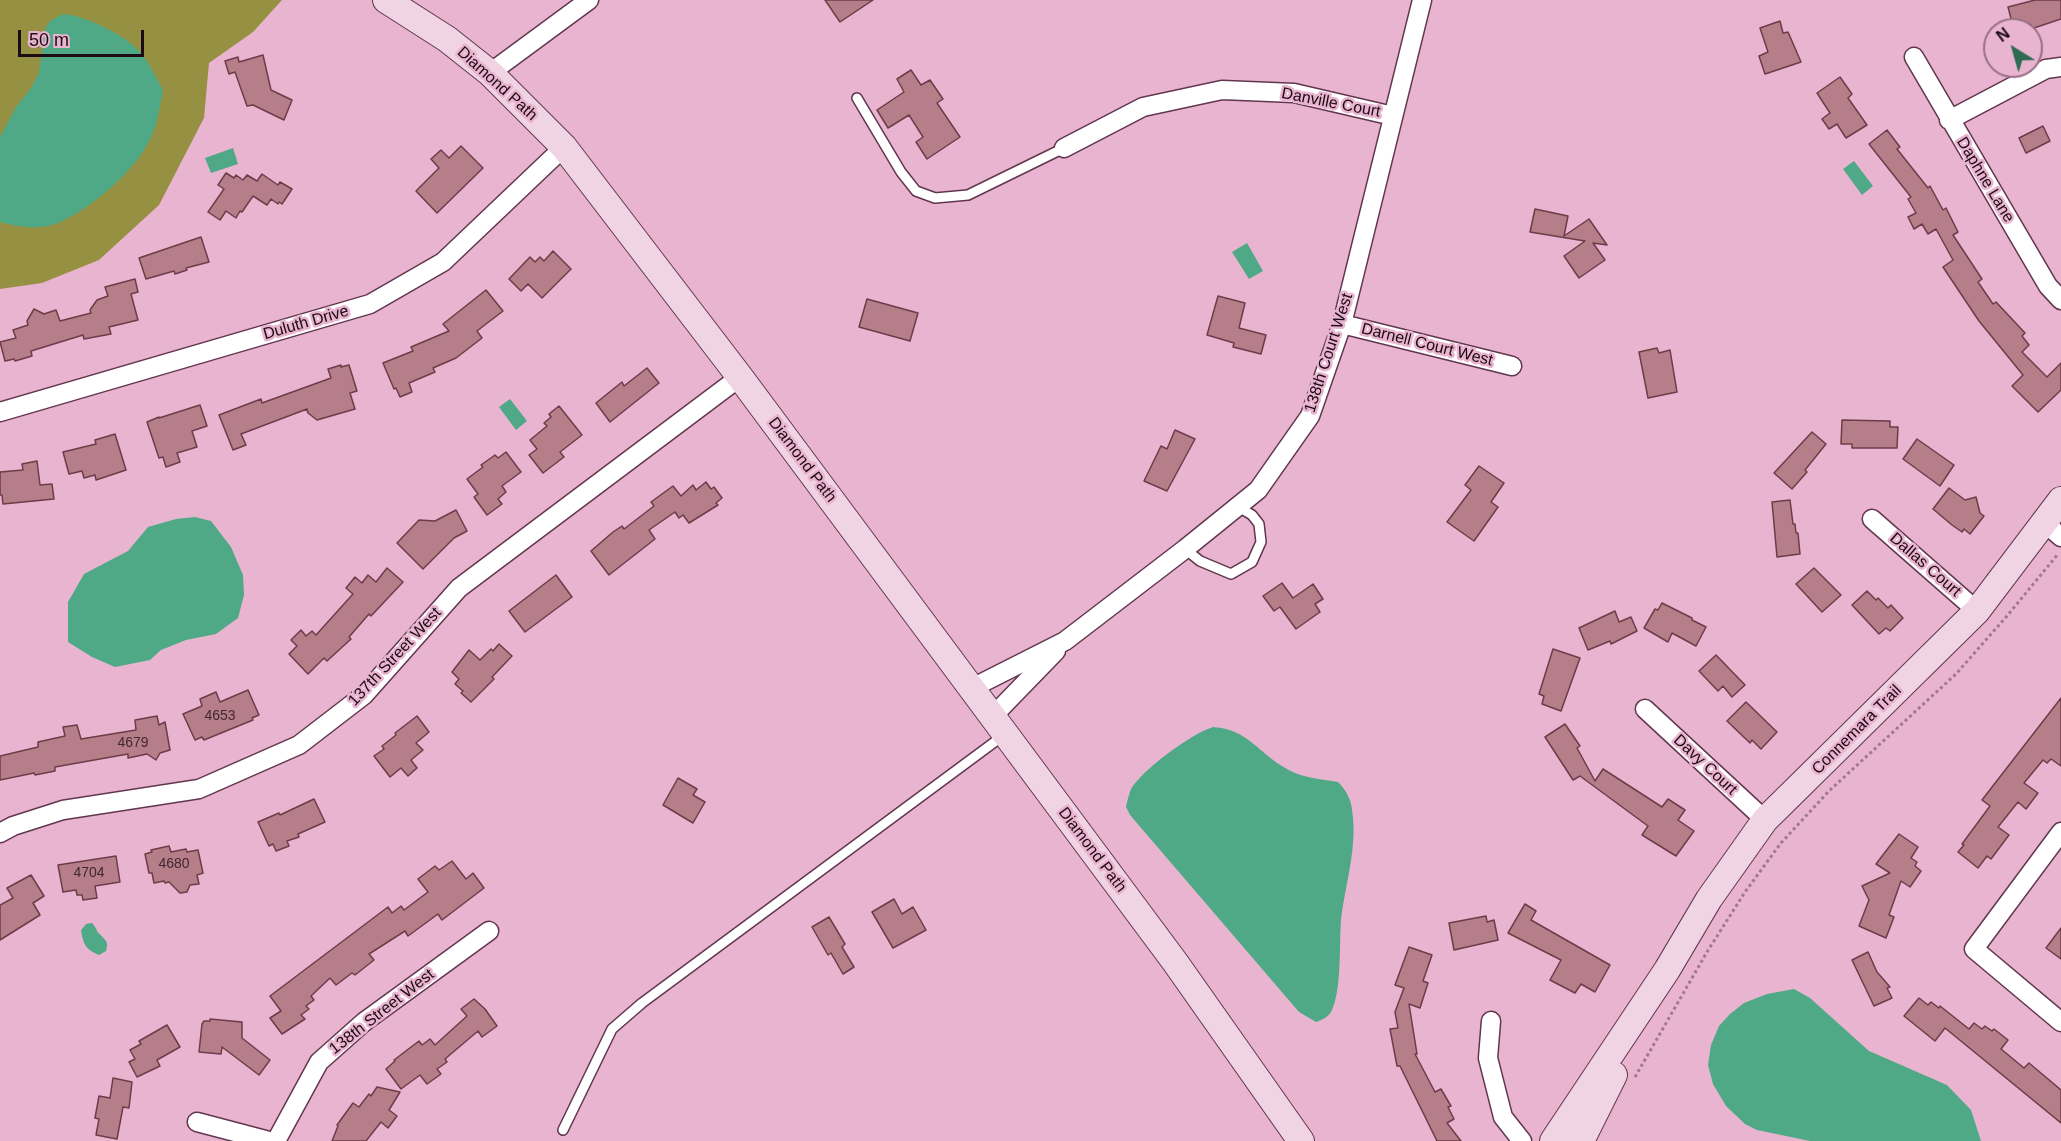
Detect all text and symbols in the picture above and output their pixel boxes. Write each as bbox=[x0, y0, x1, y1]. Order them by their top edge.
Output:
scale bar bbox=[21, 18, 147, 56]
north arrow bbox=[1983, 18, 2043, 78]
text: N bbox=[1993, 25, 2013, 45]
text: 50 m bbox=[29, 30, 69, 50]
street label: Diamond Path bbox=[453, 43, 541, 125]
street label: Danville Court bbox=[1280, 84, 1382, 122]
street label: Daphne Lane bbox=[1952, 134, 2018, 226]
street label: 138th Court West bbox=[1301, 291, 1357, 415]
street label: Duluth Drive bbox=[261, 302, 351, 344]
street label: Darnell Court West bbox=[1359, 319, 1495, 371]
street label: Diamond Path bbox=[764, 414, 840, 506]
street label: Dallas Court bbox=[1885, 529, 1965, 601]
street label: 137th Street West bbox=[344, 604, 446, 710]
street label: Connemara Trail bbox=[1808, 681, 1906, 779]
house number: 4653 bbox=[204, 708, 236, 724]
street label: Davy Court bbox=[1669, 731, 1741, 799]
house number: 4679 bbox=[117, 735, 149, 751]
street label: Diamond Path bbox=[1054, 804, 1130, 896]
house number: 4680 bbox=[158, 856, 190, 872]
house number: 4704 bbox=[73, 865, 105, 881]
street label: 138th Street West bbox=[326, 965, 438, 1059]

